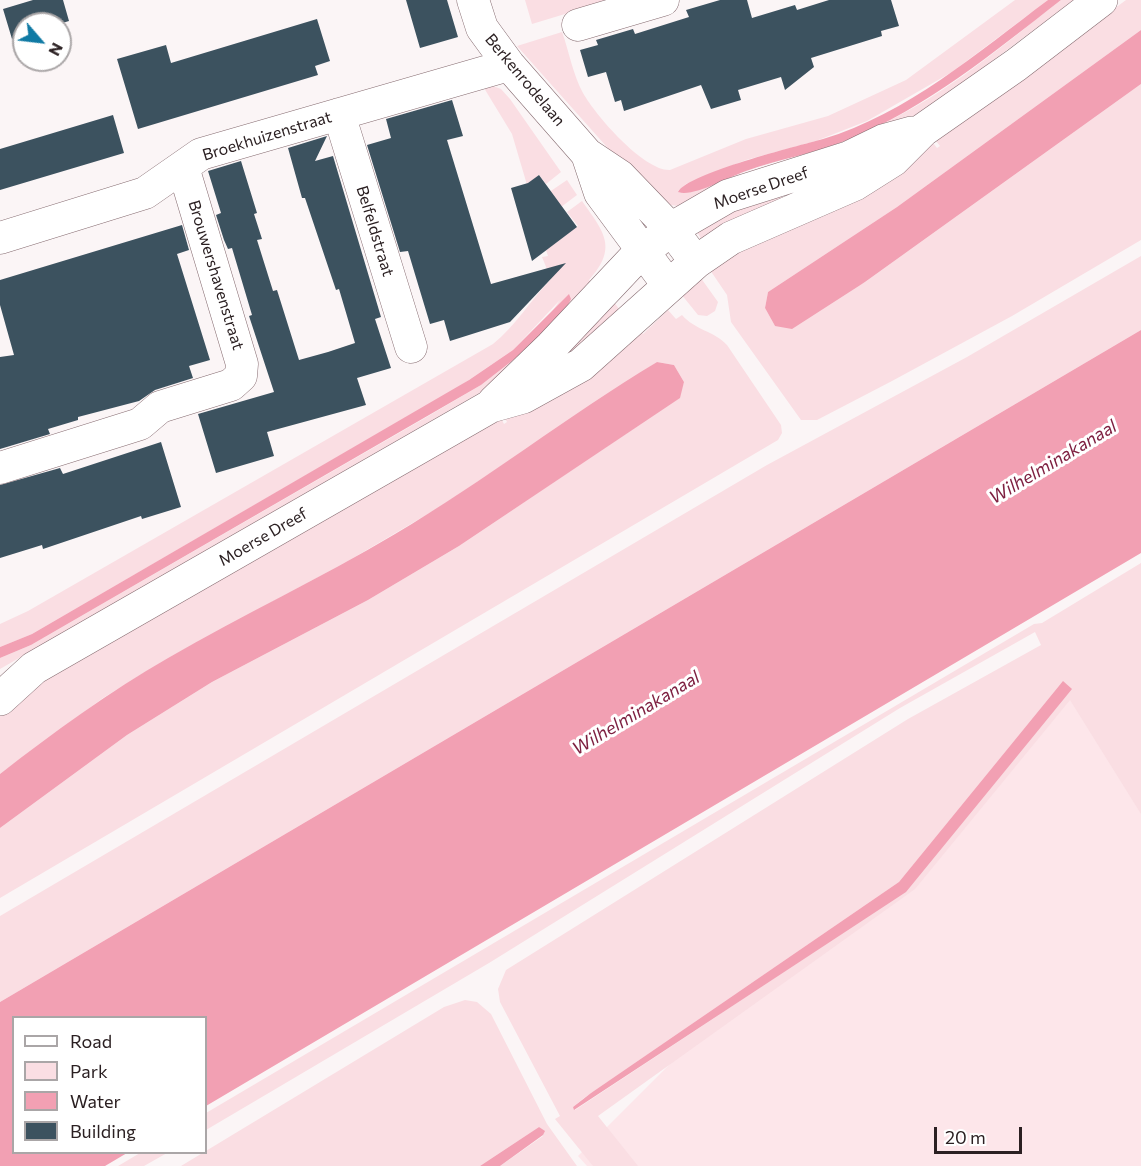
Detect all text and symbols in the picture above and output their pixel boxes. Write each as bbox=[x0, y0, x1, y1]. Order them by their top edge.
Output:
north arrow bbox=[12, 12, 72, 72]
street label: Berkenrodelaan bbox=[481, 30, 569, 130]
text: N bbox=[45, 40, 68, 60]
street label: Broekhuizenstraat bbox=[200, 107, 334, 165]
street label: Moerse Dreef bbox=[711, 163, 811, 213]
street label: Belfeldstraat bbox=[352, 183, 398, 279]
street label: Brouwershavenstraat bbox=[184, 198, 248, 352]
water label: Wilhelminakanaal bbox=[985, 415, 1121, 509]
street label: Moerse Dreef bbox=[215, 504, 311, 570]
water label: Wilhelminakanaal bbox=[568, 666, 704, 760]
legend bbox=[12, 1016, 207, 1154]
text: Road bbox=[70, 1030, 112, 1052]
text: Park bbox=[70, 1060, 108, 1082]
text: Water bbox=[70, 1090, 121, 1112]
scale bar bbox=[937, 1115, 1026, 1153]
text: Building bbox=[70, 1120, 136, 1142]
text: 20 m bbox=[945, 1126, 986, 1148]

